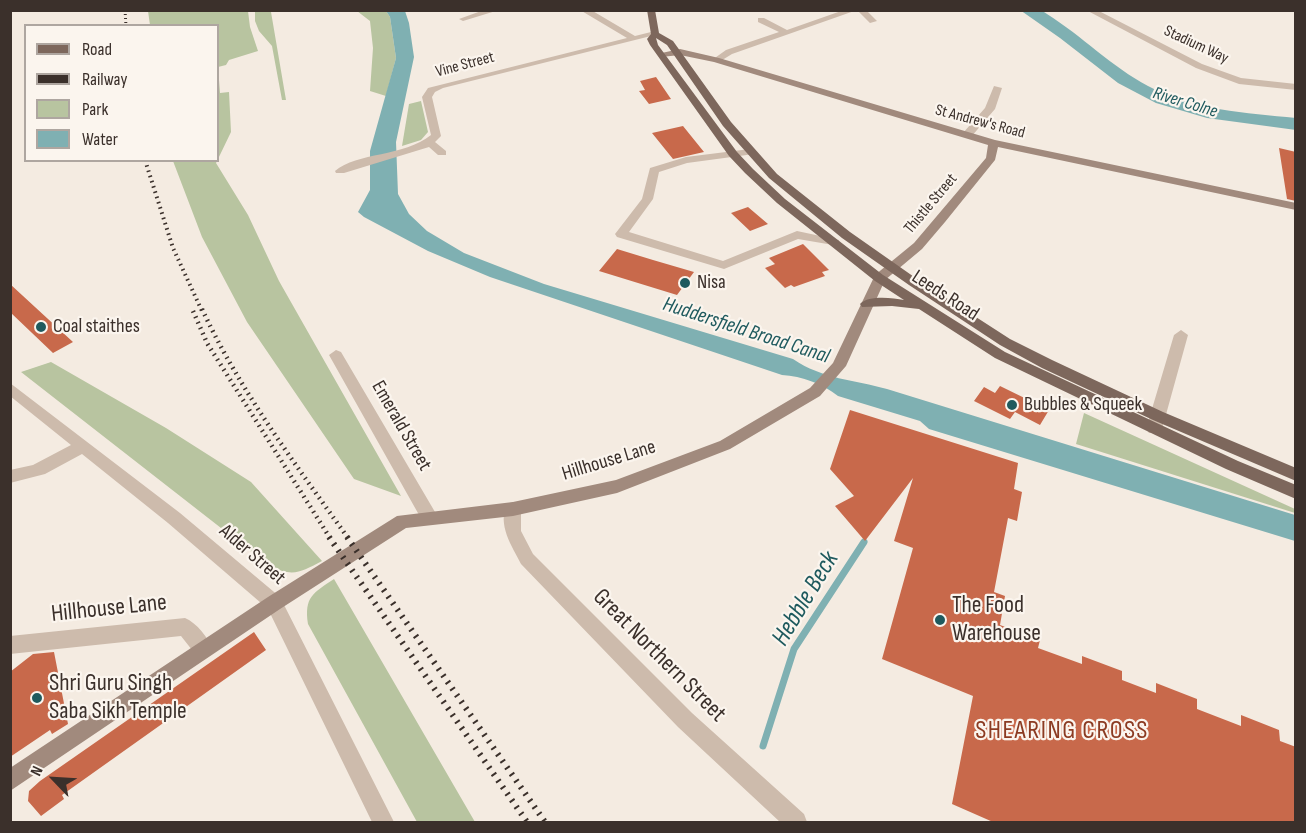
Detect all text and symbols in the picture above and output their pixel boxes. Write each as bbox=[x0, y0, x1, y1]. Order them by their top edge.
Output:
street label: Stadium Way bbox=[1161, 22, 1231, 68]
legend bbox=[24, 24, 219, 162]
text: Road bbox=[82, 39, 112, 60]
street label: Vine Street bbox=[434, 48, 496, 82]
text: Railway bbox=[82, 69, 127, 90]
water label: River Colne bbox=[1150, 83, 1220, 123]
text: Park bbox=[82, 99, 108, 120]
street label: St Andrew's Road bbox=[933, 101, 1027, 143]
text: Water bbox=[82, 129, 118, 150]
street label: Thistle Street bbox=[900, 170, 962, 238]
street label: Leeds Road bbox=[907, 265, 983, 327]
place label: Nisa bbox=[697, 271, 726, 295]
marker: Nisa bbox=[678, 276, 692, 290]
water label: Huddersfield Broad Canal bbox=[660, 292, 832, 370]
place label: Coal staithes bbox=[53, 315, 140, 339]
marker: Coal staithes bbox=[34, 320, 48, 334]
street label: Emerald Street bbox=[366, 377, 436, 475]
place label: Bubbles & Squeek bbox=[1024, 393, 1142, 417]
marker: Bubbles & Squeek bbox=[1005, 398, 1019, 412]
street label: Hillhouse Lane bbox=[559, 435, 659, 487]
street label: Alder Street bbox=[214, 520, 290, 590]
water label: Hebble Beck bbox=[766, 546, 846, 652]
street label: Great Northern Street bbox=[586, 583, 732, 729]
street label: Hillhouse Lane bbox=[50, 589, 168, 629]
place label: The Food Warehouse bbox=[952, 592, 1041, 648]
marker: The Food Warehouse bbox=[933, 613, 947, 627]
place label: Shri Guru Singh Saba Sikh Temple bbox=[49, 670, 187, 726]
marker: Shri Guru Singh Saba Sikh Temple bbox=[30, 691, 44, 705]
district label: SHEARING CROSS bbox=[975, 715, 1149, 747]
north arrow bbox=[24, 749, 84, 809]
text: N bbox=[27, 763, 48, 779]

